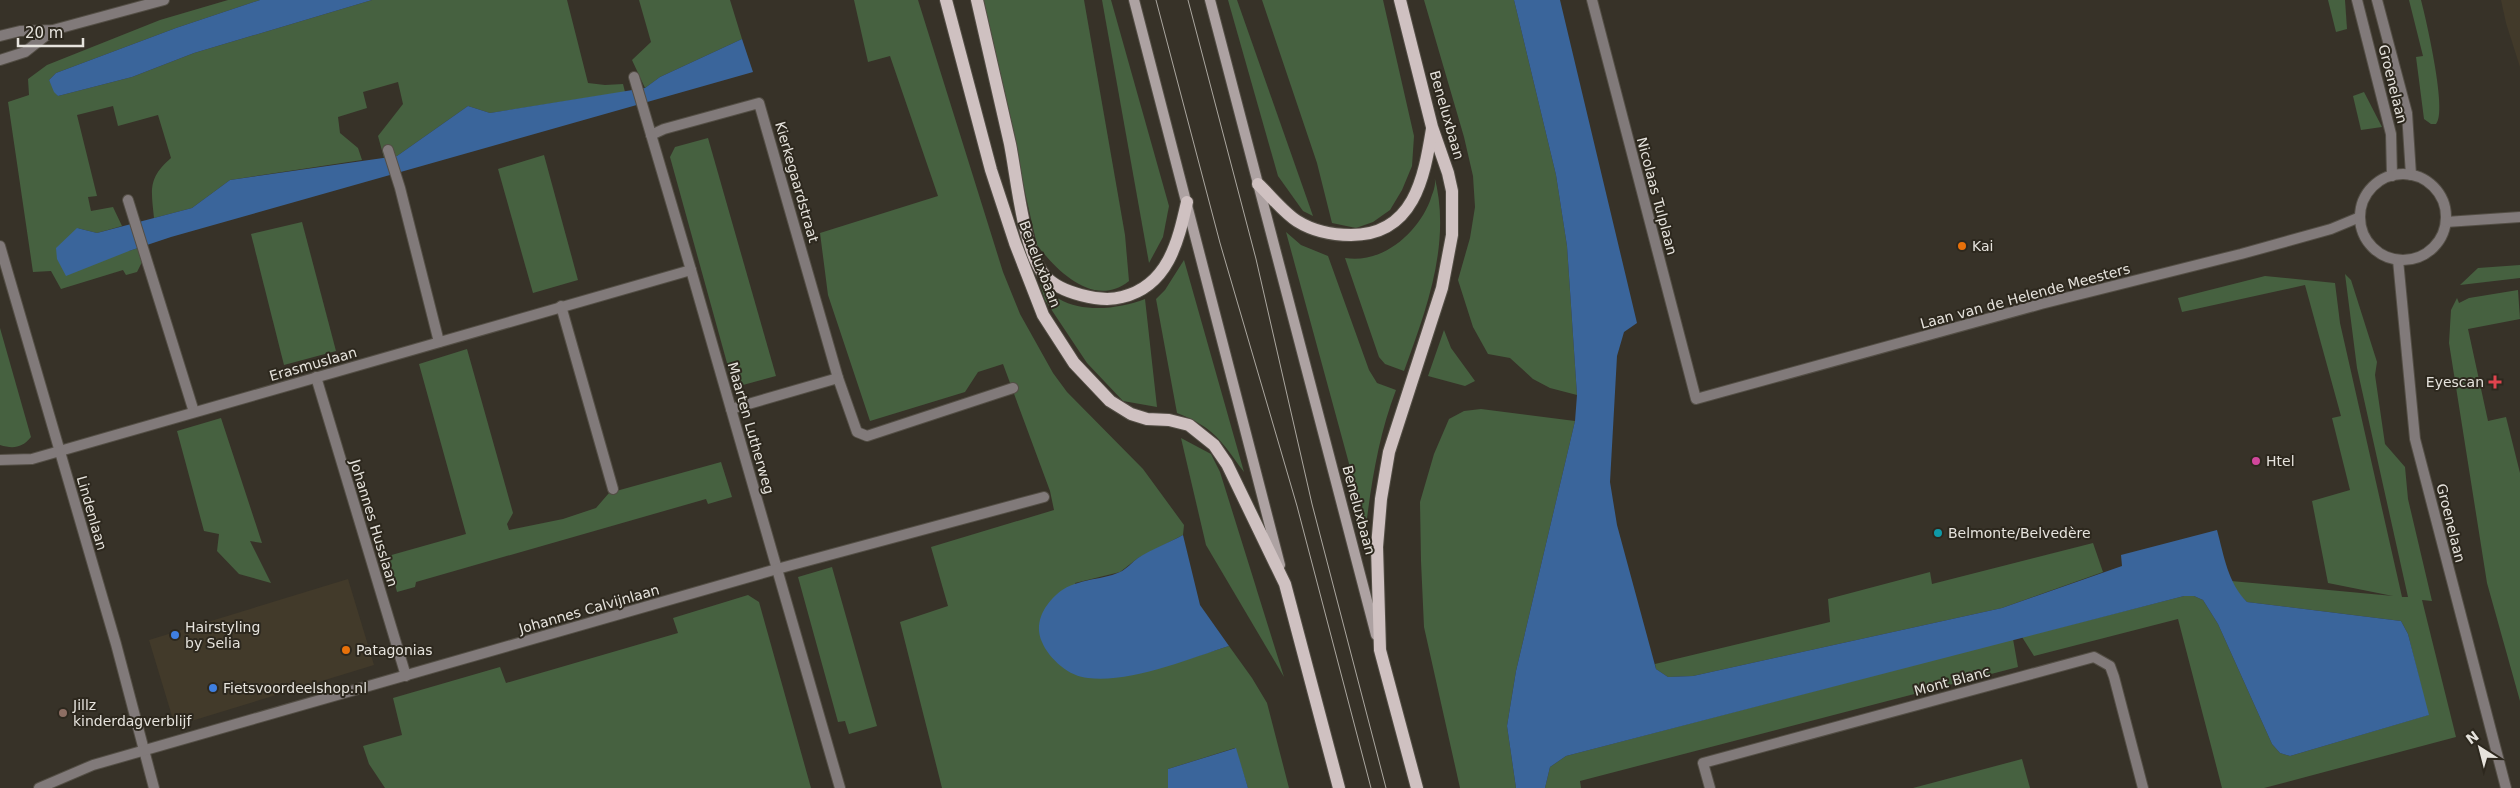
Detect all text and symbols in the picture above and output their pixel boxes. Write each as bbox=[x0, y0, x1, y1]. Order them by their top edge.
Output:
scale bar bbox=[18, 15, 82, 47]
text: 20 m bbox=[25, 24, 63, 42]
street label: Groenelaan bbox=[2375, 43, 2411, 125]
street label: Beneluxbaan bbox=[1427, 69, 1467, 161]
street label: Kierkegaardstraat bbox=[772, 120, 822, 245]
street label: Nicolaas Tulplaan bbox=[1634, 135, 1680, 257]
street label: Beneluxbaan bbox=[1016, 218, 1064, 310]
place label: Kai bbox=[1972, 238, 1993, 254]
marker: Kai bbox=[1956, 240, 1968, 252]
street label: Laan van de Helende Meesters bbox=[1918, 260, 2132, 332]
street label: Erasmuslaan bbox=[267, 344, 359, 384]
street label: Maarten Lutherweg bbox=[724, 360, 778, 496]
place label: Eyescan bbox=[2426, 374, 2484, 390]
marker: Eyescan bbox=[2488, 375, 2502, 389]
place label: Htel bbox=[2266, 453, 2295, 469]
marker: Htel bbox=[2250, 455, 2262, 467]
street label: Johannes Husslaan bbox=[347, 457, 401, 589]
street label: Beneluxbaan bbox=[1339, 464, 1379, 556]
street label: Lindenlaan bbox=[74, 474, 110, 552]
street label: Groenelaan bbox=[2433, 482, 2469, 564]
place label: Belmonte/Belvedère bbox=[1948, 525, 2091, 541]
marker: Belmonte/Belvedère bbox=[1932, 527, 1944, 539]
street label: Johannes Calvijnlaan bbox=[516, 581, 661, 637]
place label: Hairstyling by Selia bbox=[185, 619, 260, 651]
marker: Hairstyling by Selia bbox=[169, 629, 181, 641]
place label: Patagonias bbox=[356, 642, 433, 658]
marker: Patagonias bbox=[340, 644, 352, 656]
street label: Mont Blanc bbox=[1912, 663, 1992, 699]
place label: Fietsvoordeelshop.nl bbox=[223, 680, 367, 696]
marker: Fietsvoordeelshop.nl bbox=[207, 682, 219, 694]
place label: Jillz kinderdagverblijf bbox=[72, 697, 192, 729]
marker: Jillz kinderdagverblijf bbox=[57, 707, 69, 719]
north arrow bbox=[2455, 723, 2505, 773]
text: N bbox=[2463, 728, 2482, 747]

